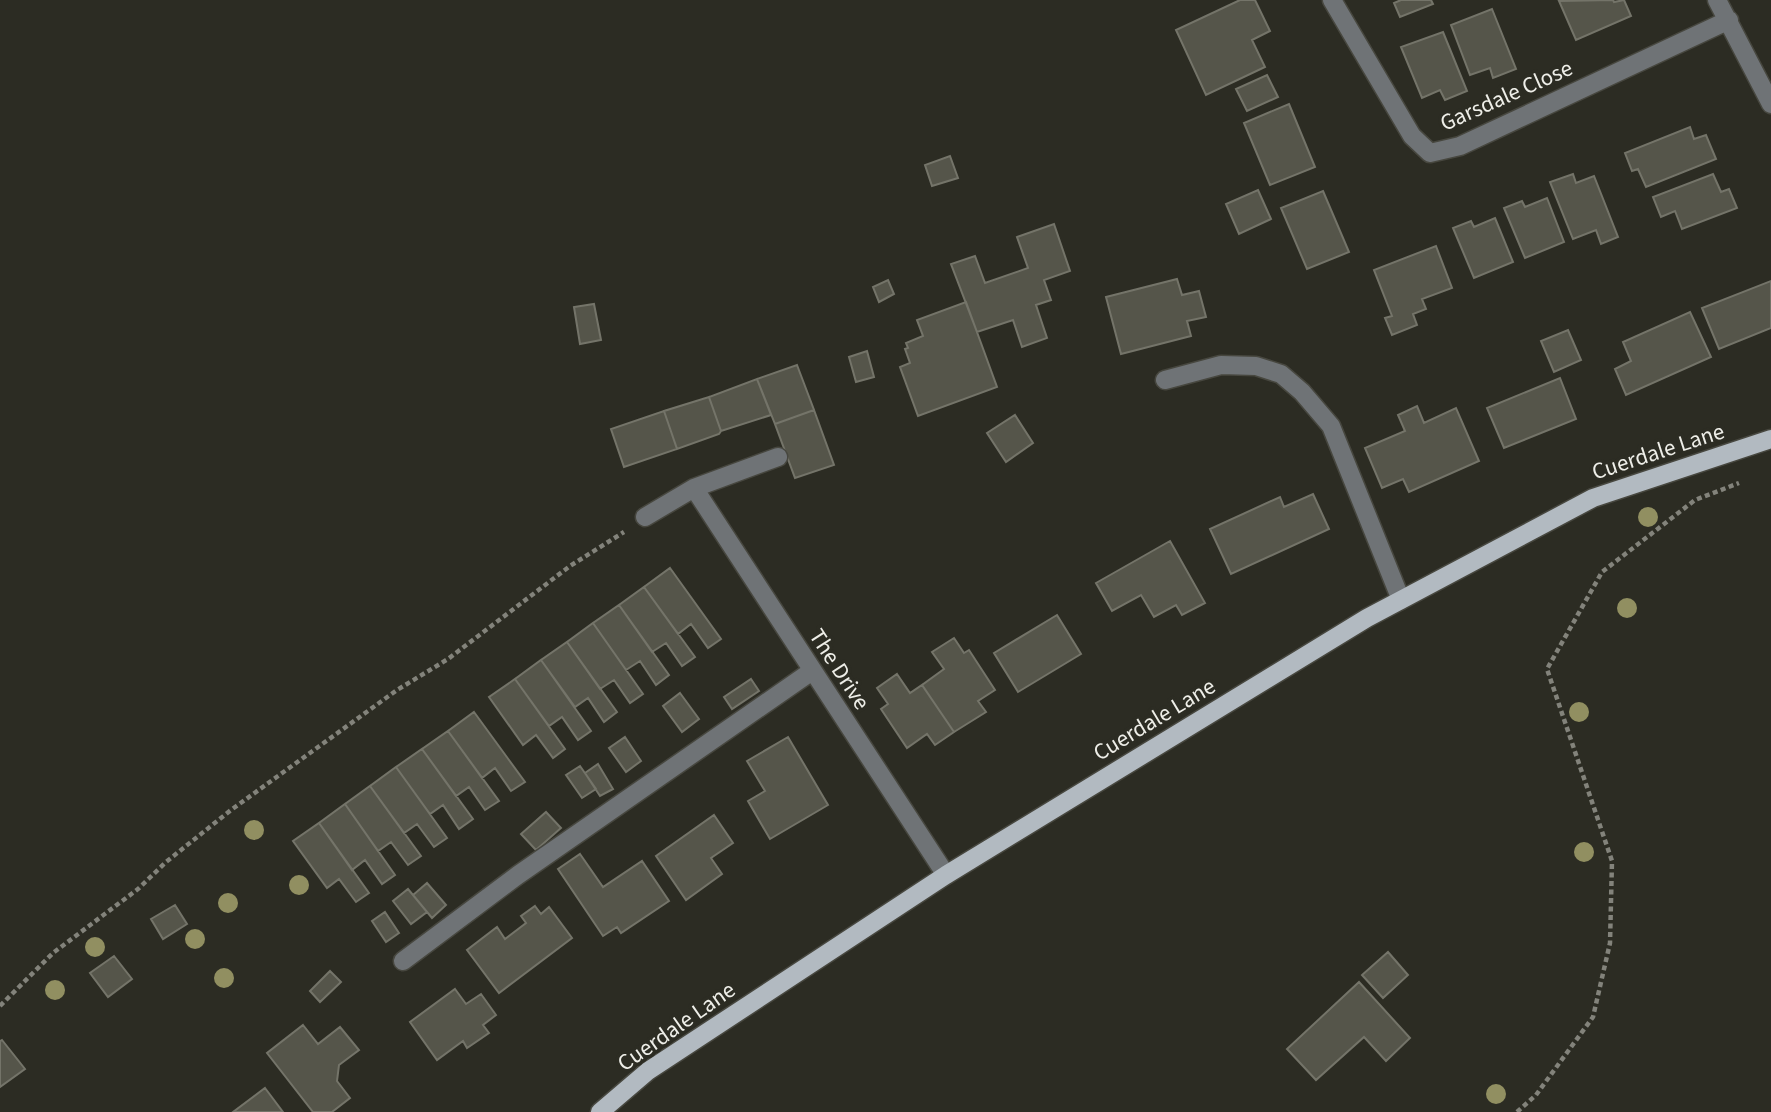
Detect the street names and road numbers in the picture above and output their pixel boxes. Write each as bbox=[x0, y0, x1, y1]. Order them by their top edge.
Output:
street label: Garsdale Close bbox=[1435, 52, 1578, 139]
street label: Cuerdale Lane bbox=[1588, 415, 1729, 488]
street label: The Drive bbox=[801, 622, 878, 716]
street label: Cuerdale Lane bbox=[1087, 670, 1222, 769]
street label: Cuerdale Lane bbox=[610, 973, 742, 1079]

